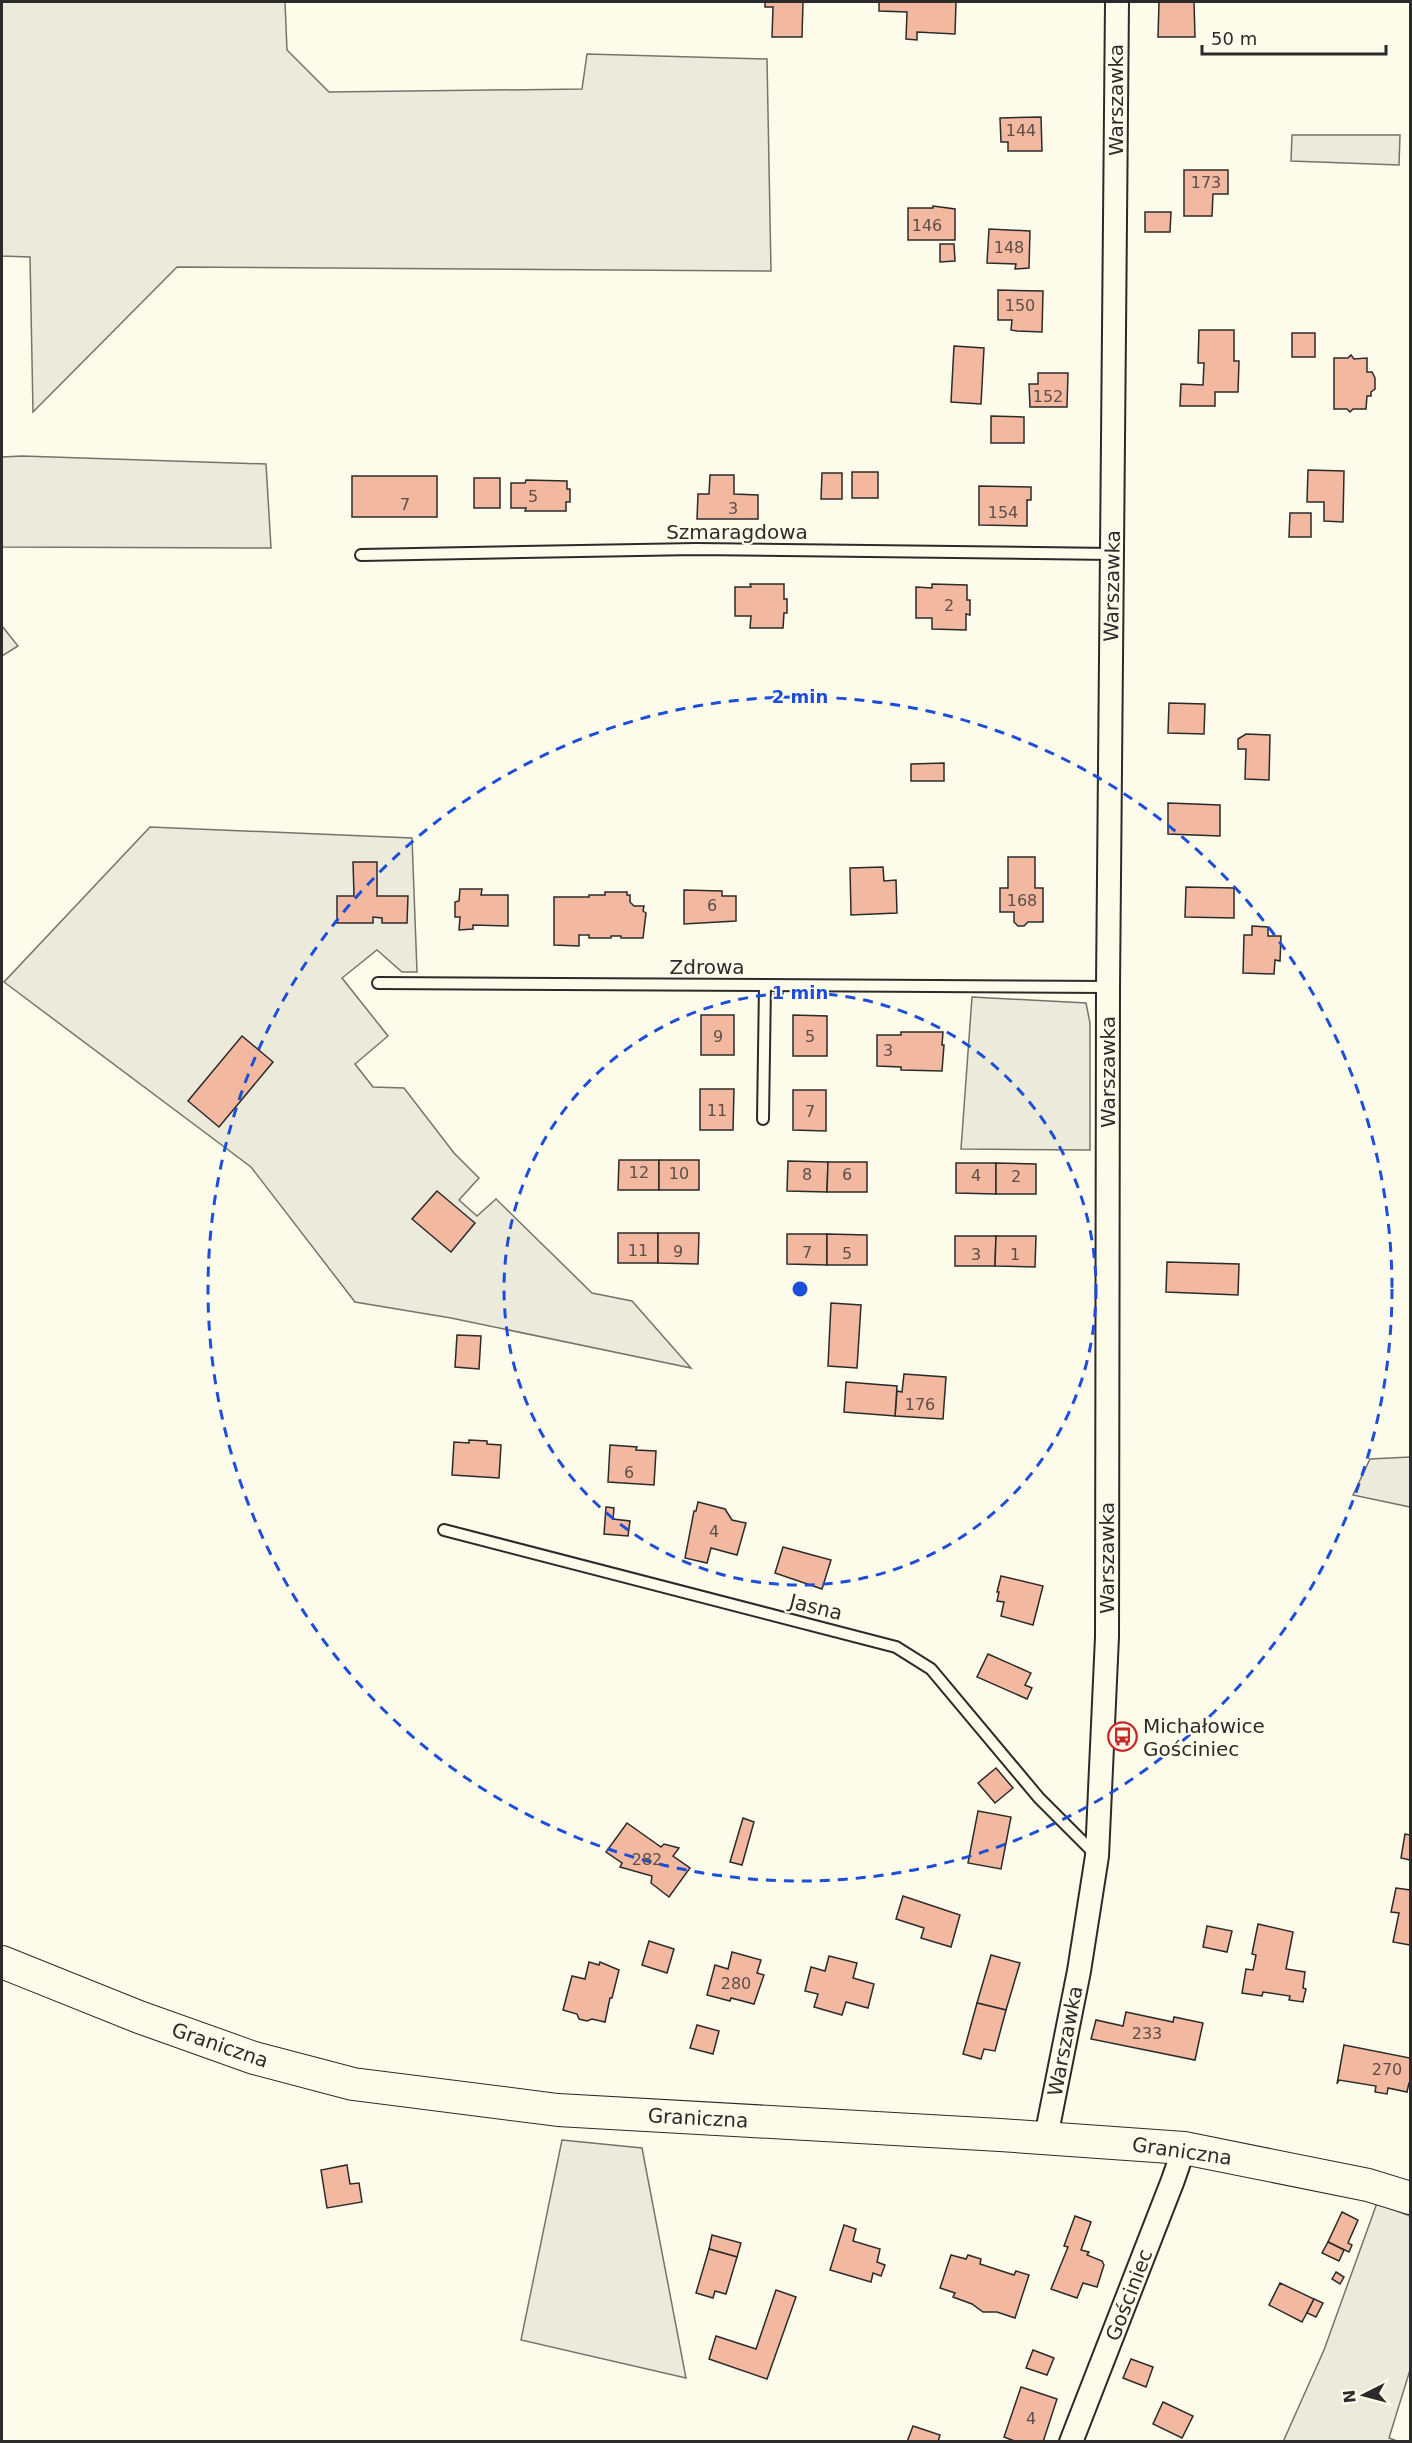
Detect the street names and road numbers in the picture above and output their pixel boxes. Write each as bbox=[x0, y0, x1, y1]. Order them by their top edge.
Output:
street label: Warszawka bbox=[1104, 44, 1128, 156]
street label: Szmaragdowa bbox=[666, 520, 808, 544]
street label: Warszawka bbox=[1099, 530, 1125, 642]
street label: Zdrowa bbox=[669, 955, 745, 979]
street label: Warszawka bbox=[1096, 1016, 1120, 1128]
street label: Warszawka bbox=[1095, 1502, 1119, 1614]
street label: Jasna bbox=[785, 1588, 845, 1625]
street label: Warszawka bbox=[1043, 1984, 1087, 2098]
street label: Graniczna bbox=[169, 2017, 271, 2073]
street label: Graniczna bbox=[647, 2103, 749, 2133]
street label: Graniczna bbox=[1130, 2132, 1234, 2170]
street label: Gościniec bbox=[1101, 2246, 1157, 2344]

